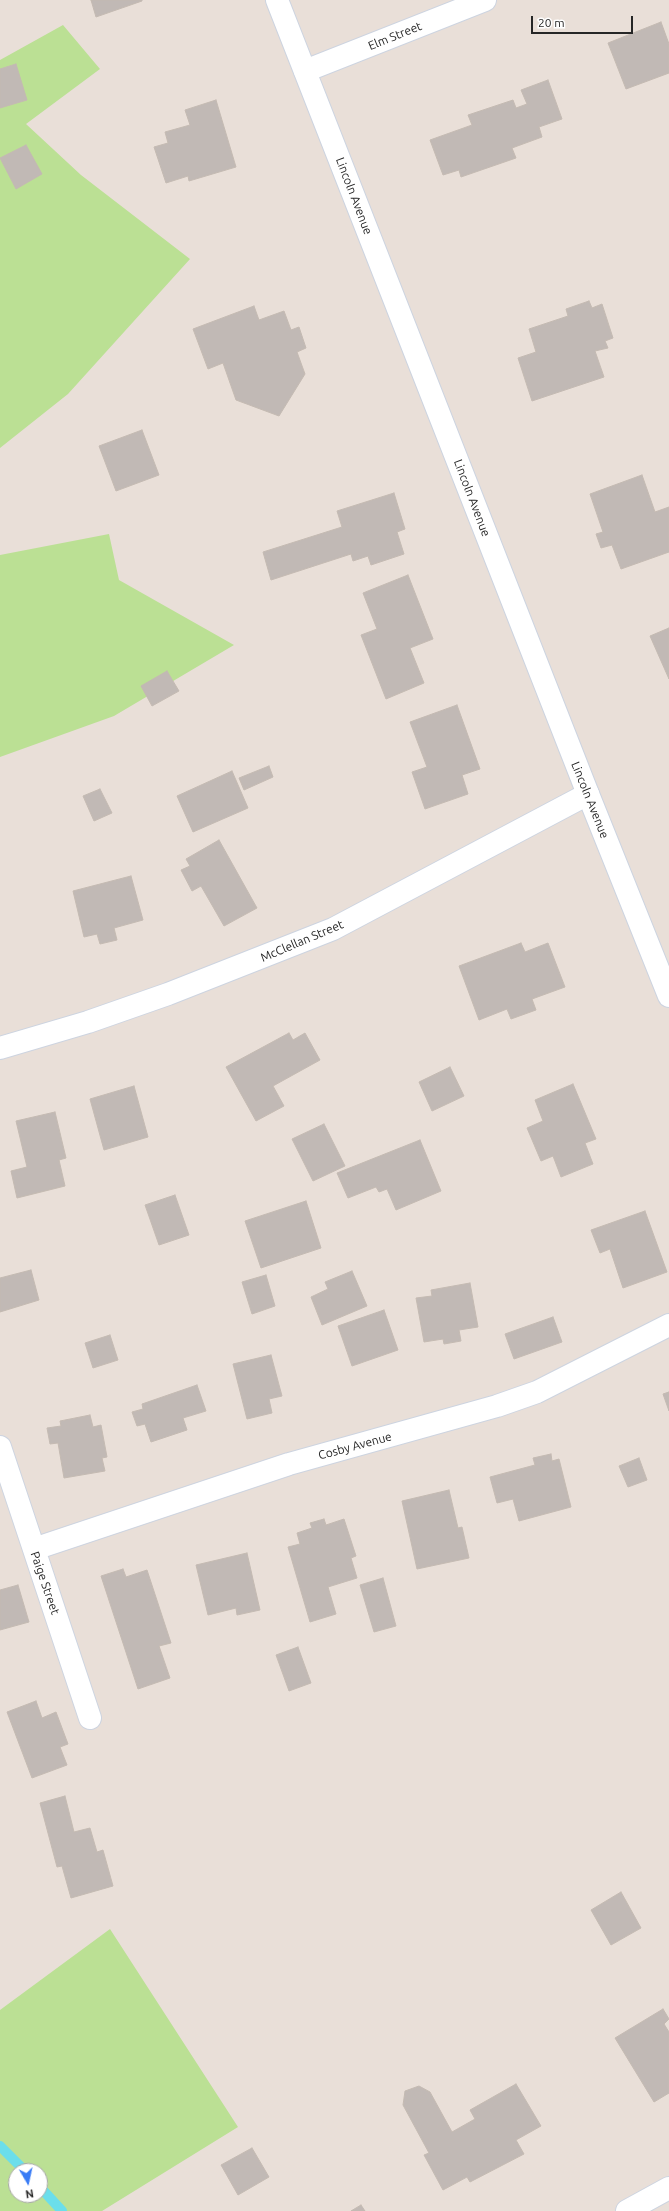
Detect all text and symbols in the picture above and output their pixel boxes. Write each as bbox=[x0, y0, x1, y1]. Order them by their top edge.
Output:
scale bar bbox=[533, 8, 635, 34]
text: 20 m bbox=[538, 16, 565, 29]
street label: Elm Street bbox=[366, 19, 424, 53]
street label: Lincoln Avenue bbox=[333, 155, 375, 237]
street label: Lincoln Avenue bbox=[451, 457, 493, 539]
street label: Lincoln Avenue bbox=[568, 759, 612, 841]
street label: McClellan Street bbox=[258, 917, 346, 965]
street label: Cosby Avenue bbox=[317, 1429, 393, 1463]
street label: Paige Street bbox=[27, 1549, 63, 1617]
north arrow bbox=[8, 2163, 48, 2203]
text: N bbox=[25, 2187, 35, 2200]

